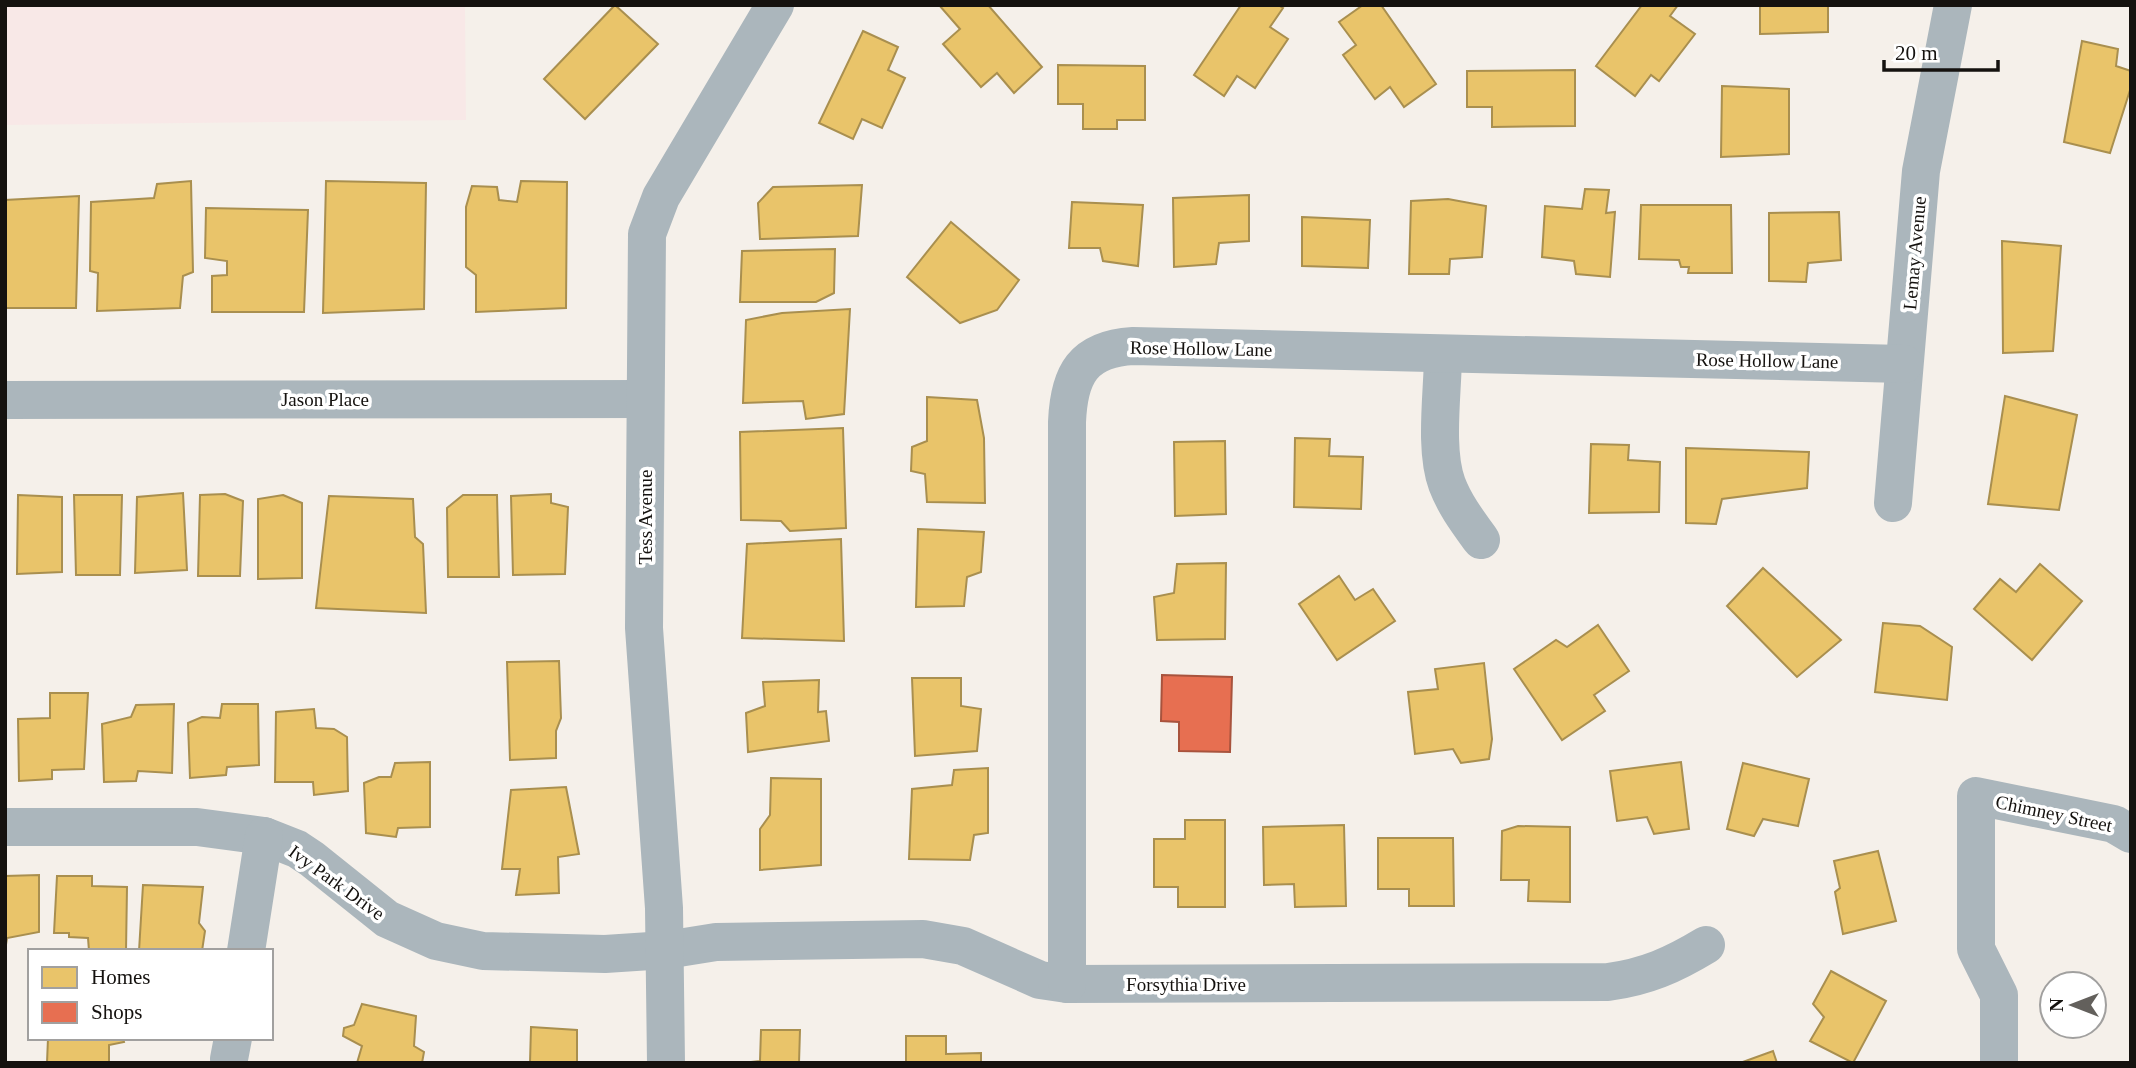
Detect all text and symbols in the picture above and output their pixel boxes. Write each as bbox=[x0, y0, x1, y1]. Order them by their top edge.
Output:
scale bar bbox=[1884, 28, 1998, 72]
text: 20 m bbox=[1895, 41, 1938, 65]
street label: Lemay Avenue bbox=[1899, 195, 1930, 311]
street label: Rose Hollow Lane bbox=[1130, 337, 1272, 360]
street label: Rose Hollow Lane bbox=[1696, 349, 1838, 372]
street label: Jason Place bbox=[281, 389, 369, 410]
street label: Tess Avenue bbox=[635, 470, 656, 564]
street label: Chimney Street bbox=[1994, 791, 2115, 836]
street label: Ivy Park Drive bbox=[285, 841, 389, 924]
legend bbox=[28, 949, 273, 1040]
text: Homes bbox=[91, 965, 151, 989]
north arrow bbox=[2038, 970, 2108, 1040]
street label: Forsythia Drive bbox=[1126, 974, 1246, 995]
text: N bbox=[2046, 998, 2067, 1012]
text: Shops bbox=[91, 1000, 142, 1024]

